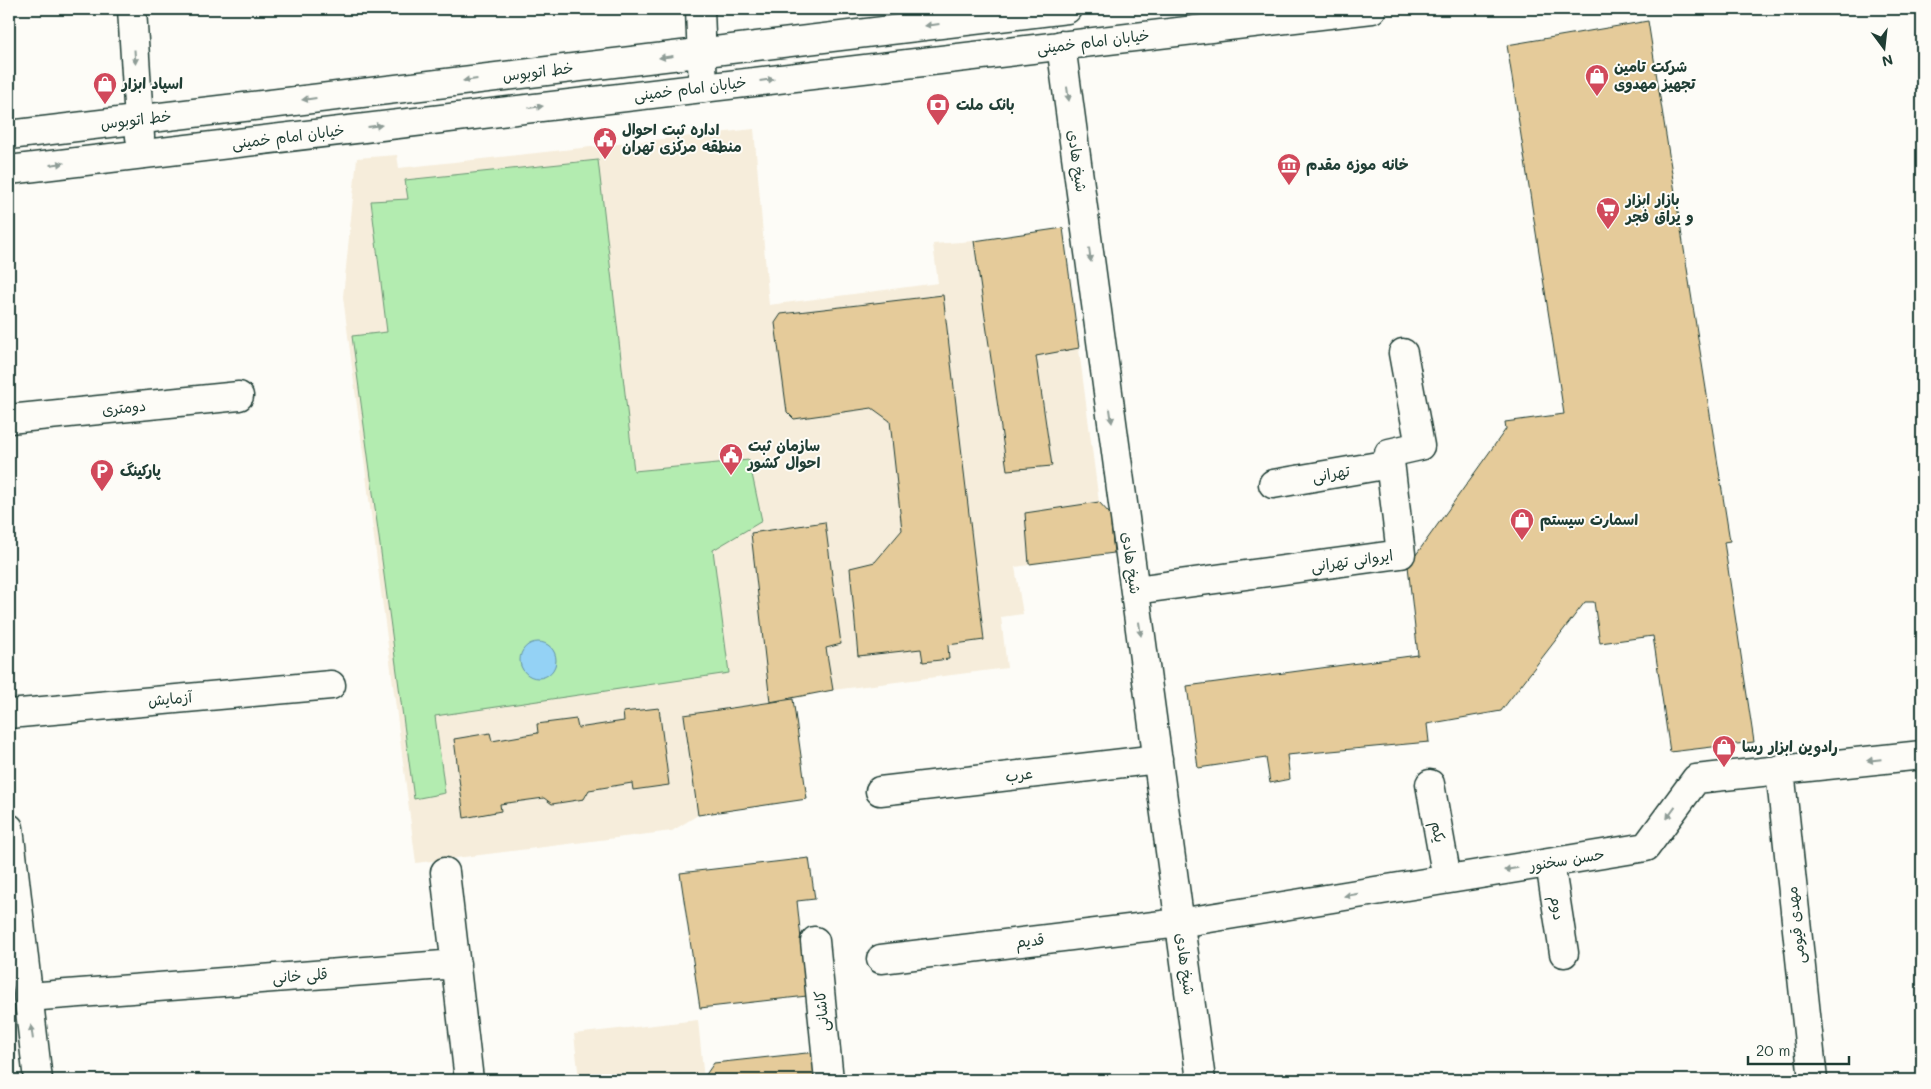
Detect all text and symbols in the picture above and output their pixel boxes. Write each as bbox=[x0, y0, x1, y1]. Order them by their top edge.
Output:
one-way arrow bbox=[923, 21, 939, 29]
north arrow bbox=[1858, 22, 1908, 72]
street label: خیابان امام خمینی bbox=[1035, 24, 1151, 60]
one-way arrow bbox=[131, 50, 139, 66]
text: N bbox=[1880, 50, 1895, 72]
one-way arrow bbox=[658, 53, 674, 61]
place label: شرکت تامین تجهیز مهدوی bbox=[1614, 56, 1696, 93]
street label: خط اتوبوس bbox=[501, 57, 574, 85]
shop icon: شرکت تامین تجهیز مهدوی bbox=[1584, 63, 1610, 97]
shop icon: اسپاد ابزار bbox=[92, 71, 118, 105]
street label: خیابان امام خمینی bbox=[632, 71, 748, 107]
place label: اسپاد ابزار bbox=[120, 73, 183, 93]
one-way arrow bbox=[462, 76, 478, 84]
one-way arrow bbox=[759, 76, 775, 84]
one-way arrow bbox=[1064, 86, 1072, 102]
bank icon: بانک ملت bbox=[925, 92, 951, 126]
place label: بانک ملت bbox=[956, 94, 1015, 114]
one-way arrow bbox=[300, 95, 316, 103]
one-way arrow bbox=[529, 103, 545, 111]
street label: خط اتوبوس bbox=[99, 105, 172, 133]
street label: خیابان امام خمینی bbox=[230, 119, 346, 155]
place label: اداره ثبت احوال منطقه مركزی تهران bbox=[622, 119, 742, 156]
one-way arrow bbox=[367, 122, 383, 130]
public building icon: اداره ثبت احوال منطقه مركزی تهران bbox=[592, 126, 618, 160]
street label: شیخ هادی bbox=[1063, 129, 1092, 193]
museum icon: خانه موزه مقدم bbox=[1276, 152, 1302, 186]
place label: خانه موزه مقدم bbox=[1306, 154, 1409, 176]
one-way arrow bbox=[49, 160, 65, 168]
place label: بازار ابزار و یراق فجر bbox=[1624, 189, 1694, 226]
supermarket icon: بازار ابزار و یراق فجر bbox=[1595, 196, 1621, 230]
one-way arrow bbox=[1086, 247, 1094, 263]
street label: دومتری bbox=[101, 395, 147, 419]
one-way arrow bbox=[1107, 408, 1115, 424]
place label: سازمان ثبت احوال کشور bbox=[746, 435, 820, 473]
public building icon: سازمان ثبت احوال کشور bbox=[718, 442, 744, 476]
parking icon: پارکینگ bbox=[89, 458, 115, 492]
place label: پارکینگ bbox=[120, 460, 162, 480]
street label: تهرانی bbox=[1311, 460, 1352, 487]
shop icon: اسمارت سیستم bbox=[1509, 507, 1535, 541]
place label: اسمارت سیستم bbox=[1540, 509, 1638, 531]
street label: شیخ هادی bbox=[1117, 531, 1146, 595]
street label: ایروانی تهرانی bbox=[1310, 544, 1394, 577]
one-way arrow bbox=[1136, 621, 1144, 637]
street label: آزمایش bbox=[147, 686, 194, 710]
shop icon: رادوین ابزار رسا bbox=[1711, 734, 1737, 768]
place label: رادوین ابزار رسا bbox=[1742, 736, 1838, 757]
one-way arrow bbox=[1865, 756, 1881, 764]
street label: عرب bbox=[1004, 762, 1034, 786]
one-way arrow bbox=[1666, 806, 1676, 820]
street label: یکم bbox=[1424, 820, 1451, 845]
street label: حسن سخنور bbox=[1527, 843, 1606, 876]
one-way arrow bbox=[1503, 865, 1519, 873]
street label: مهدی قیومی bbox=[1781, 885, 1810, 965]
one-way arrow bbox=[1343, 891, 1359, 899]
street label: دوم bbox=[1543, 894, 1570, 922]
street label: قدیم bbox=[1014, 928, 1046, 954]
street label: شیخ هادی bbox=[1171, 932, 1200, 996]
street label: قلی خانی bbox=[272, 963, 328, 988]
street label: کاشانی bbox=[809, 990, 834, 1033]
one-way arrow bbox=[28, 1024, 36, 1040]
scale bar bbox=[1748, 1034, 1850, 1066]
text: 20 m bbox=[1756, 1040, 1790, 1060]

